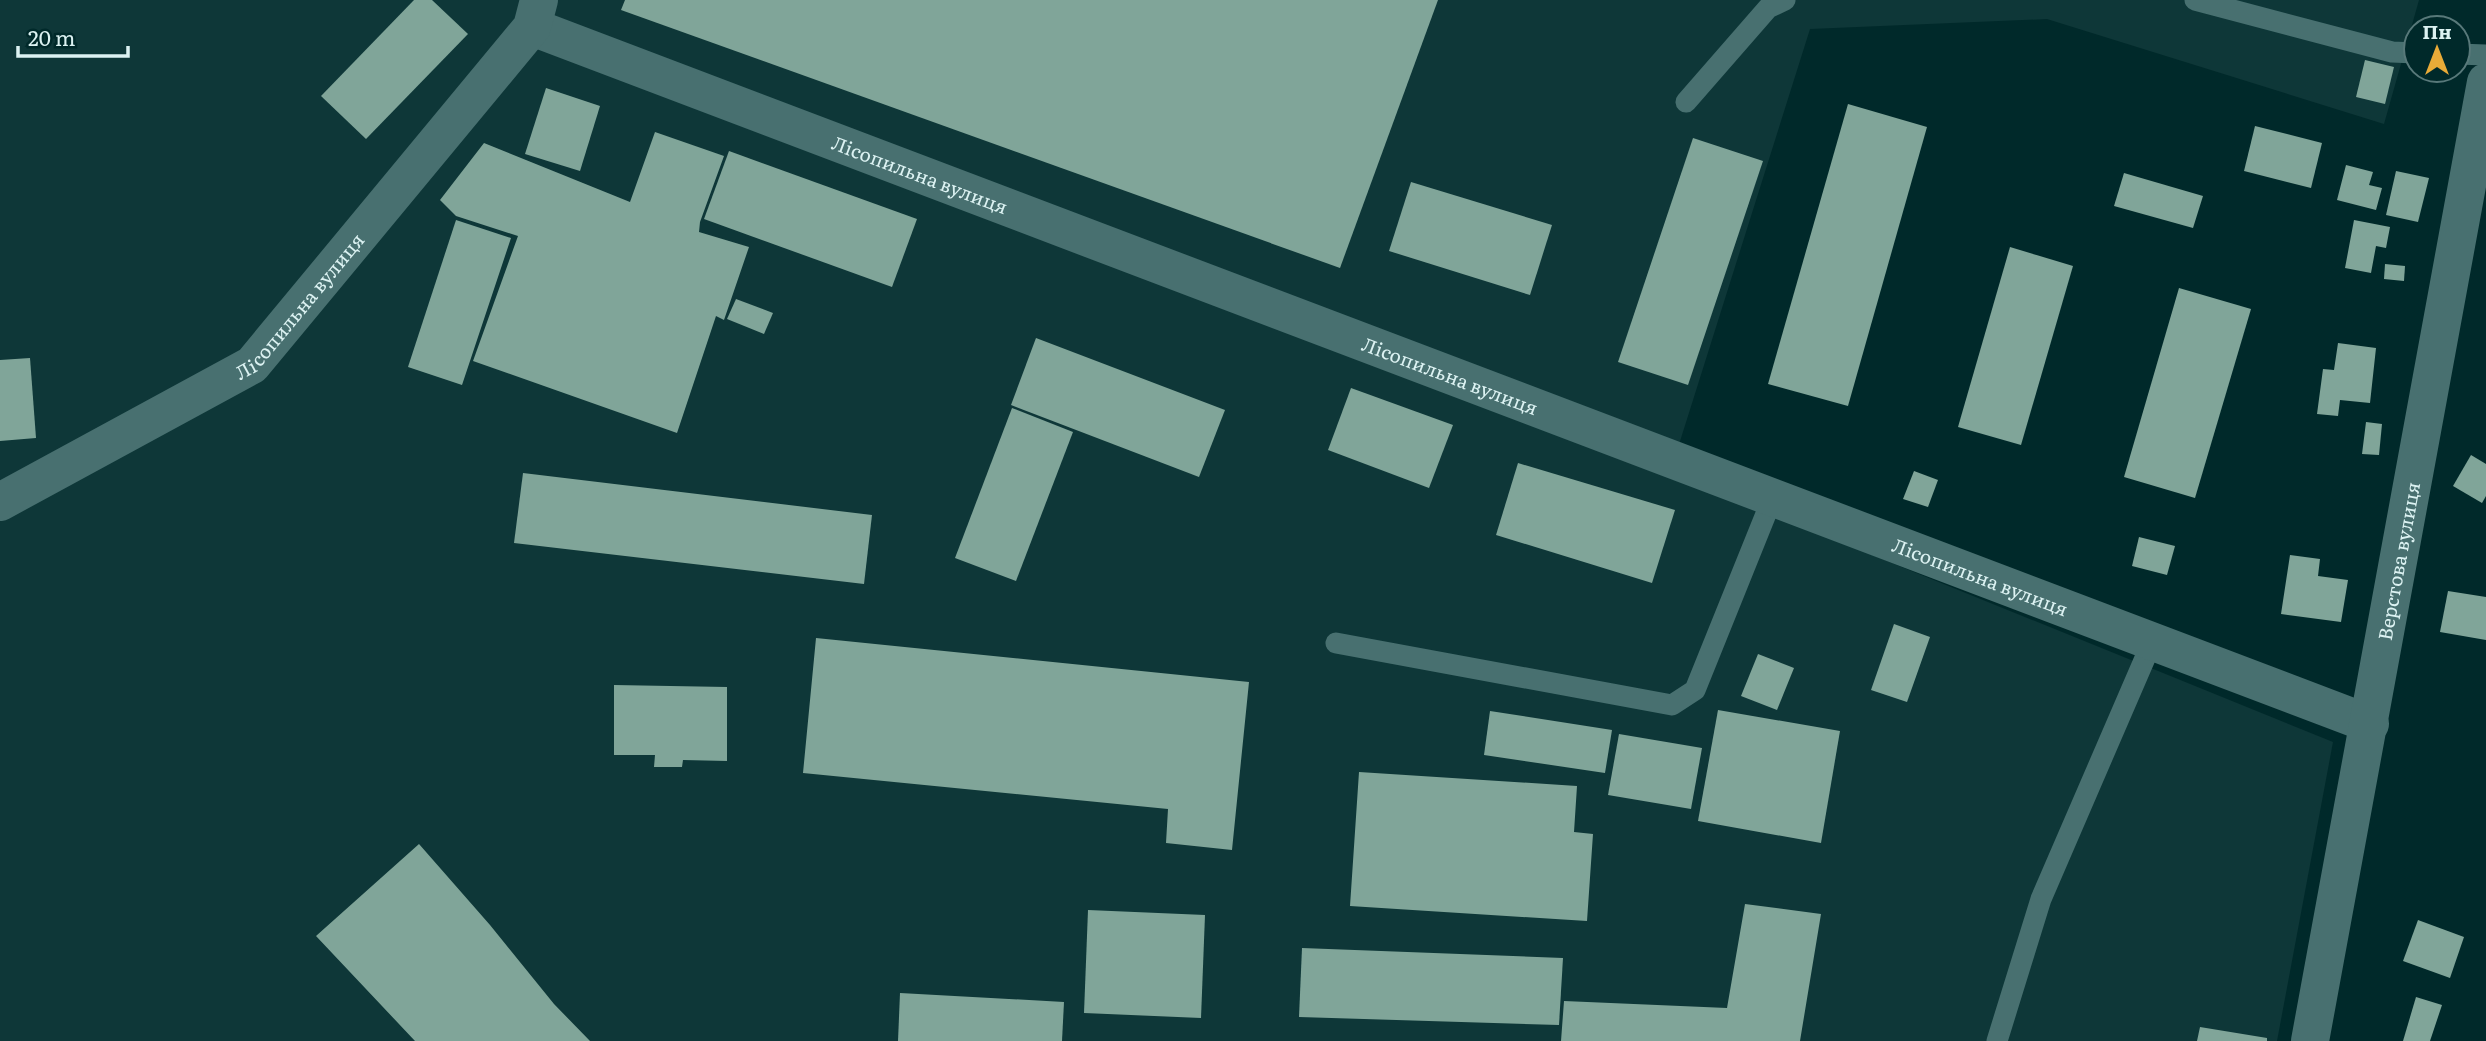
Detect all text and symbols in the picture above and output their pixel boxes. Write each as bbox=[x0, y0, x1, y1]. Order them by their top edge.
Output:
scale bar bbox=[18, 14, 128, 58]
north arrow bbox=[2402, 14, 2472, 84]
text: Пн bbox=[2422, 17, 2452, 45]
text: 20 m bbox=[28, 21, 75, 52]
street label: Лісопильна вулиця bbox=[828, 128, 1012, 220]
street label: Лісопильна вулиця bbox=[230, 226, 370, 386]
street label: Лісопильна вулиця bbox=[1358, 329, 1542, 421]
street label: Верстова вулиця bbox=[2370, 480, 2426, 642]
street label: Лісопильна вулиця bbox=[1888, 530, 2072, 622]

